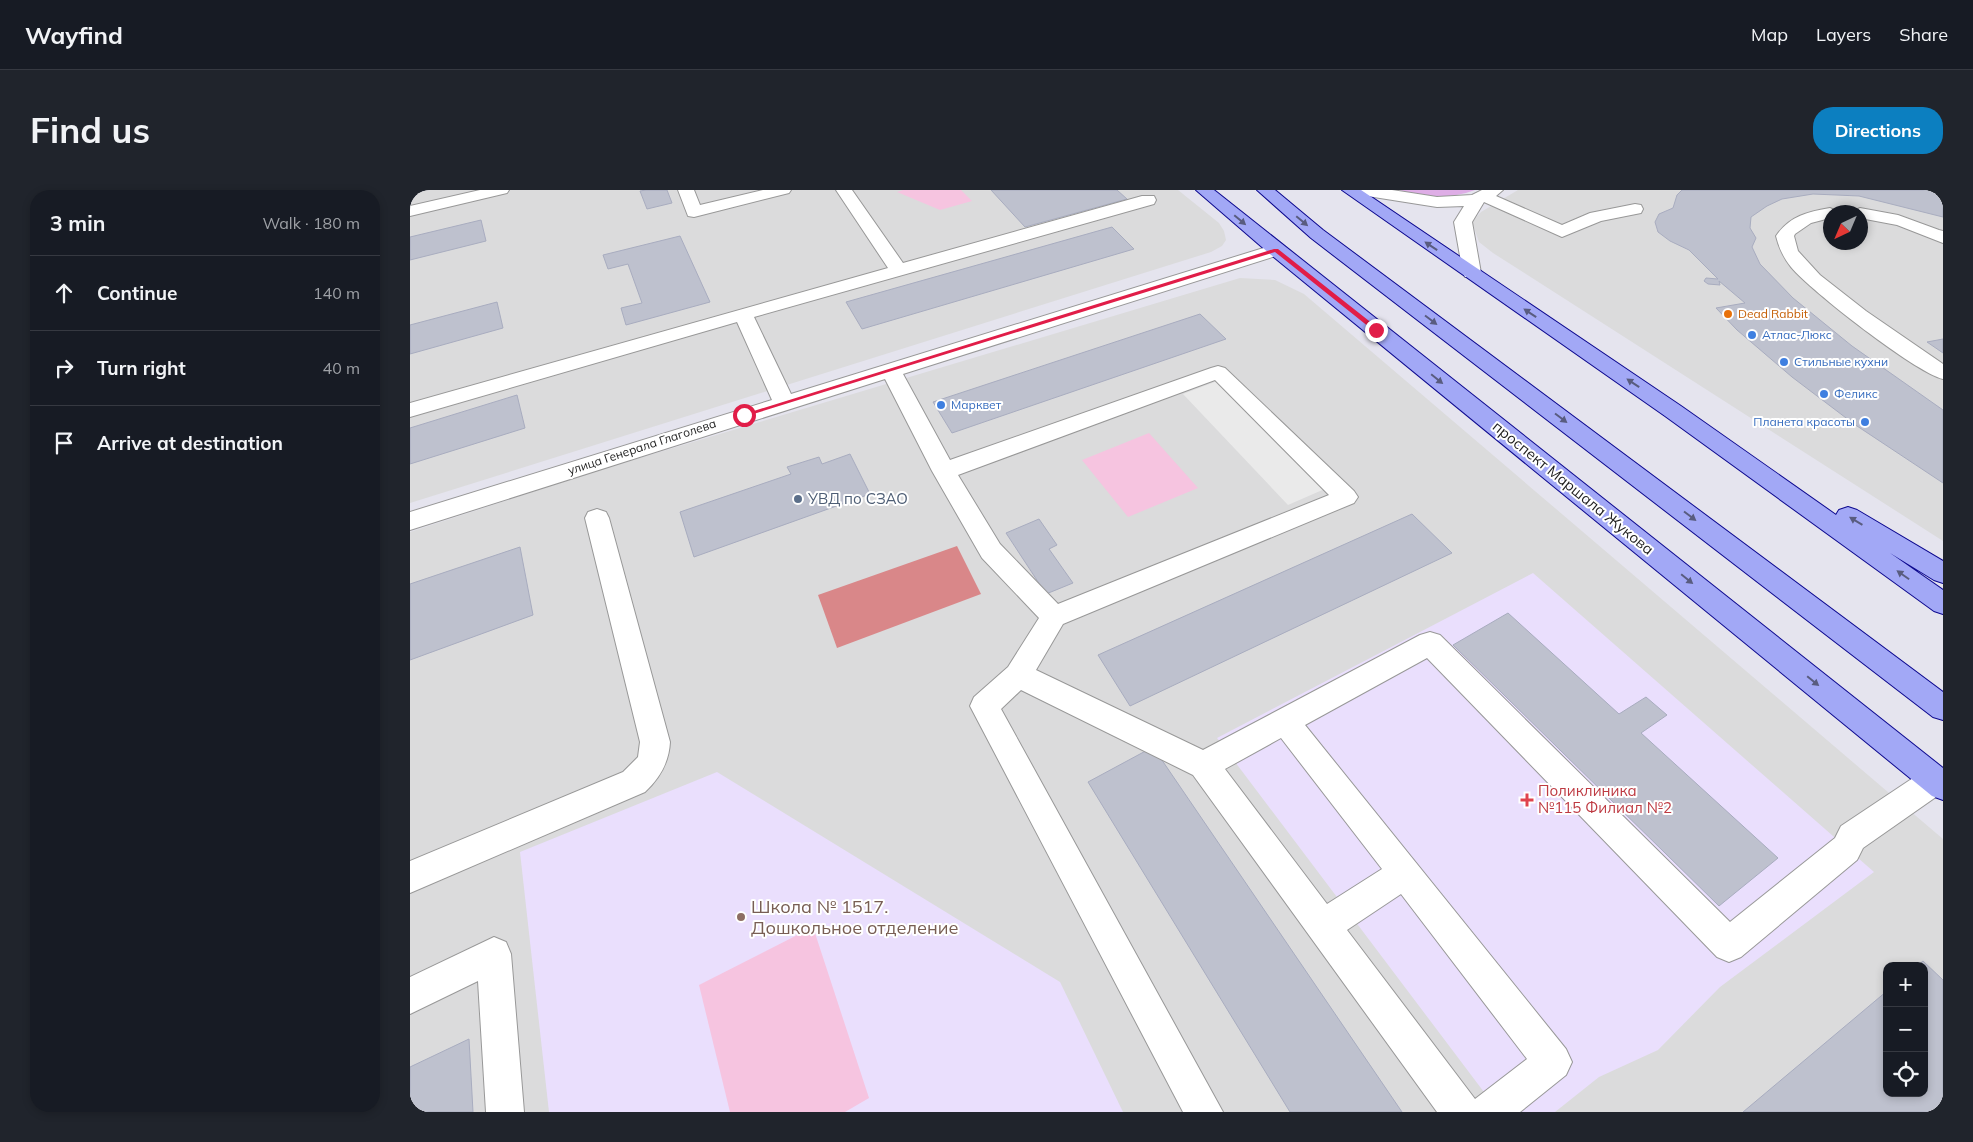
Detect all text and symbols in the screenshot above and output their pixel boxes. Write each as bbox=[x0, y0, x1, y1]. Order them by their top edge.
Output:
text: Wayfind bbox=[25, 20, 123, 50]
text: Map bbox=[1751, 23, 1788, 46]
text: Layers bbox=[1816, 23, 1871, 46]
text: Share bbox=[1899, 23, 1948, 46]
button: Directions bbox=[1813, 107, 1943, 154]
text: Find us bbox=[30, 108, 150, 152]
north arrow bbox=[1823, 205, 1868, 250]
text: 3 min bbox=[50, 210, 105, 236]
text: Walk · 180 m bbox=[262, 213, 360, 233]
one-way arrow bbox=[1233, 215, 1246, 226]
one-way arrow bbox=[1295, 216, 1308, 227]
one-way arrow bbox=[1425, 241, 1438, 251]
icon: ahead bbox=[50, 279, 78, 307]
text: Continue bbox=[97, 281, 177, 305]
text: 140 m bbox=[313, 283, 360, 303]
place label: Dead Rabbit bbox=[1738, 306, 1808, 321]
one-way arrow bbox=[1523, 308, 1537, 318]
marker: Dead Rabbit bbox=[1722, 308, 1734, 320]
one-way arrow bbox=[1424, 315, 1438, 325]
route end bbox=[1365, 319, 1388, 342]
place label: Атлас-Люкс bbox=[1762, 327, 1832, 342]
marker: Атлас-Люкс bbox=[1746, 329, 1758, 341]
icon: right bbox=[50, 354, 78, 382]
place label: Стильные кухни bbox=[1794, 354, 1888, 369]
text: Turn right bbox=[97, 356, 186, 380]
marker: Стильные кухни bbox=[1778, 356, 1790, 368]
text: 40 m bbox=[323, 358, 360, 378]
one-way arrow bbox=[1430, 373, 1443, 384]
one-way arrow bbox=[1626, 378, 1639, 388]
place label: Феликс bbox=[1834, 386, 1878, 401]
marker: Феликс bbox=[1818, 388, 1830, 400]
place label: Марквет bbox=[951, 397, 1002, 412]
marker: Марквет bbox=[935, 399, 947, 411]
route start bbox=[733, 404, 756, 427]
one-way arrow bbox=[1554, 412, 1567, 423]
place label: Планета красоты bbox=[1753, 414, 1855, 429]
street label: улица Генерала Глаголева bbox=[566, 415, 718, 478]
marker: Планета красоты bbox=[1859, 416, 1871, 428]
street label: проспект Маршала Жукова bbox=[1489, 417, 1658, 559]
icon: arrive bbox=[50, 429, 78, 457]
text: Arrive at destination bbox=[97, 431, 283, 455]
place label: УВД по СЗАО bbox=[807, 489, 908, 508]
marker: УВД по СЗАО bbox=[792, 493, 804, 505]
one-way arrow bbox=[1683, 511, 1697, 521]
one-way arrow bbox=[1850, 516, 1863, 525]
one-way arrow bbox=[1896, 570, 1910, 580]
one-way arrow bbox=[1680, 574, 1693, 585]
one-way arrow bbox=[1806, 676, 1819, 687]
place label: Поликлиника №115 Филиал №2 bbox=[1538, 781, 1672, 817]
marker: Поликлиника №115 Филиал №2 bbox=[1520, 793, 1534, 807]
place label: Школа № 1517. Дошкольное отделение bbox=[751, 895, 958, 939]
marker: Школа № 1517. Дошкольное отделение bbox=[735, 911, 747, 923]
map controls bbox=[1883, 962, 1928, 1097]
button: + bbox=[1883, 962, 1928, 1007]
button: − bbox=[1883, 1007, 1928, 1052]
button: locate bbox=[1883, 1052, 1928, 1097]

